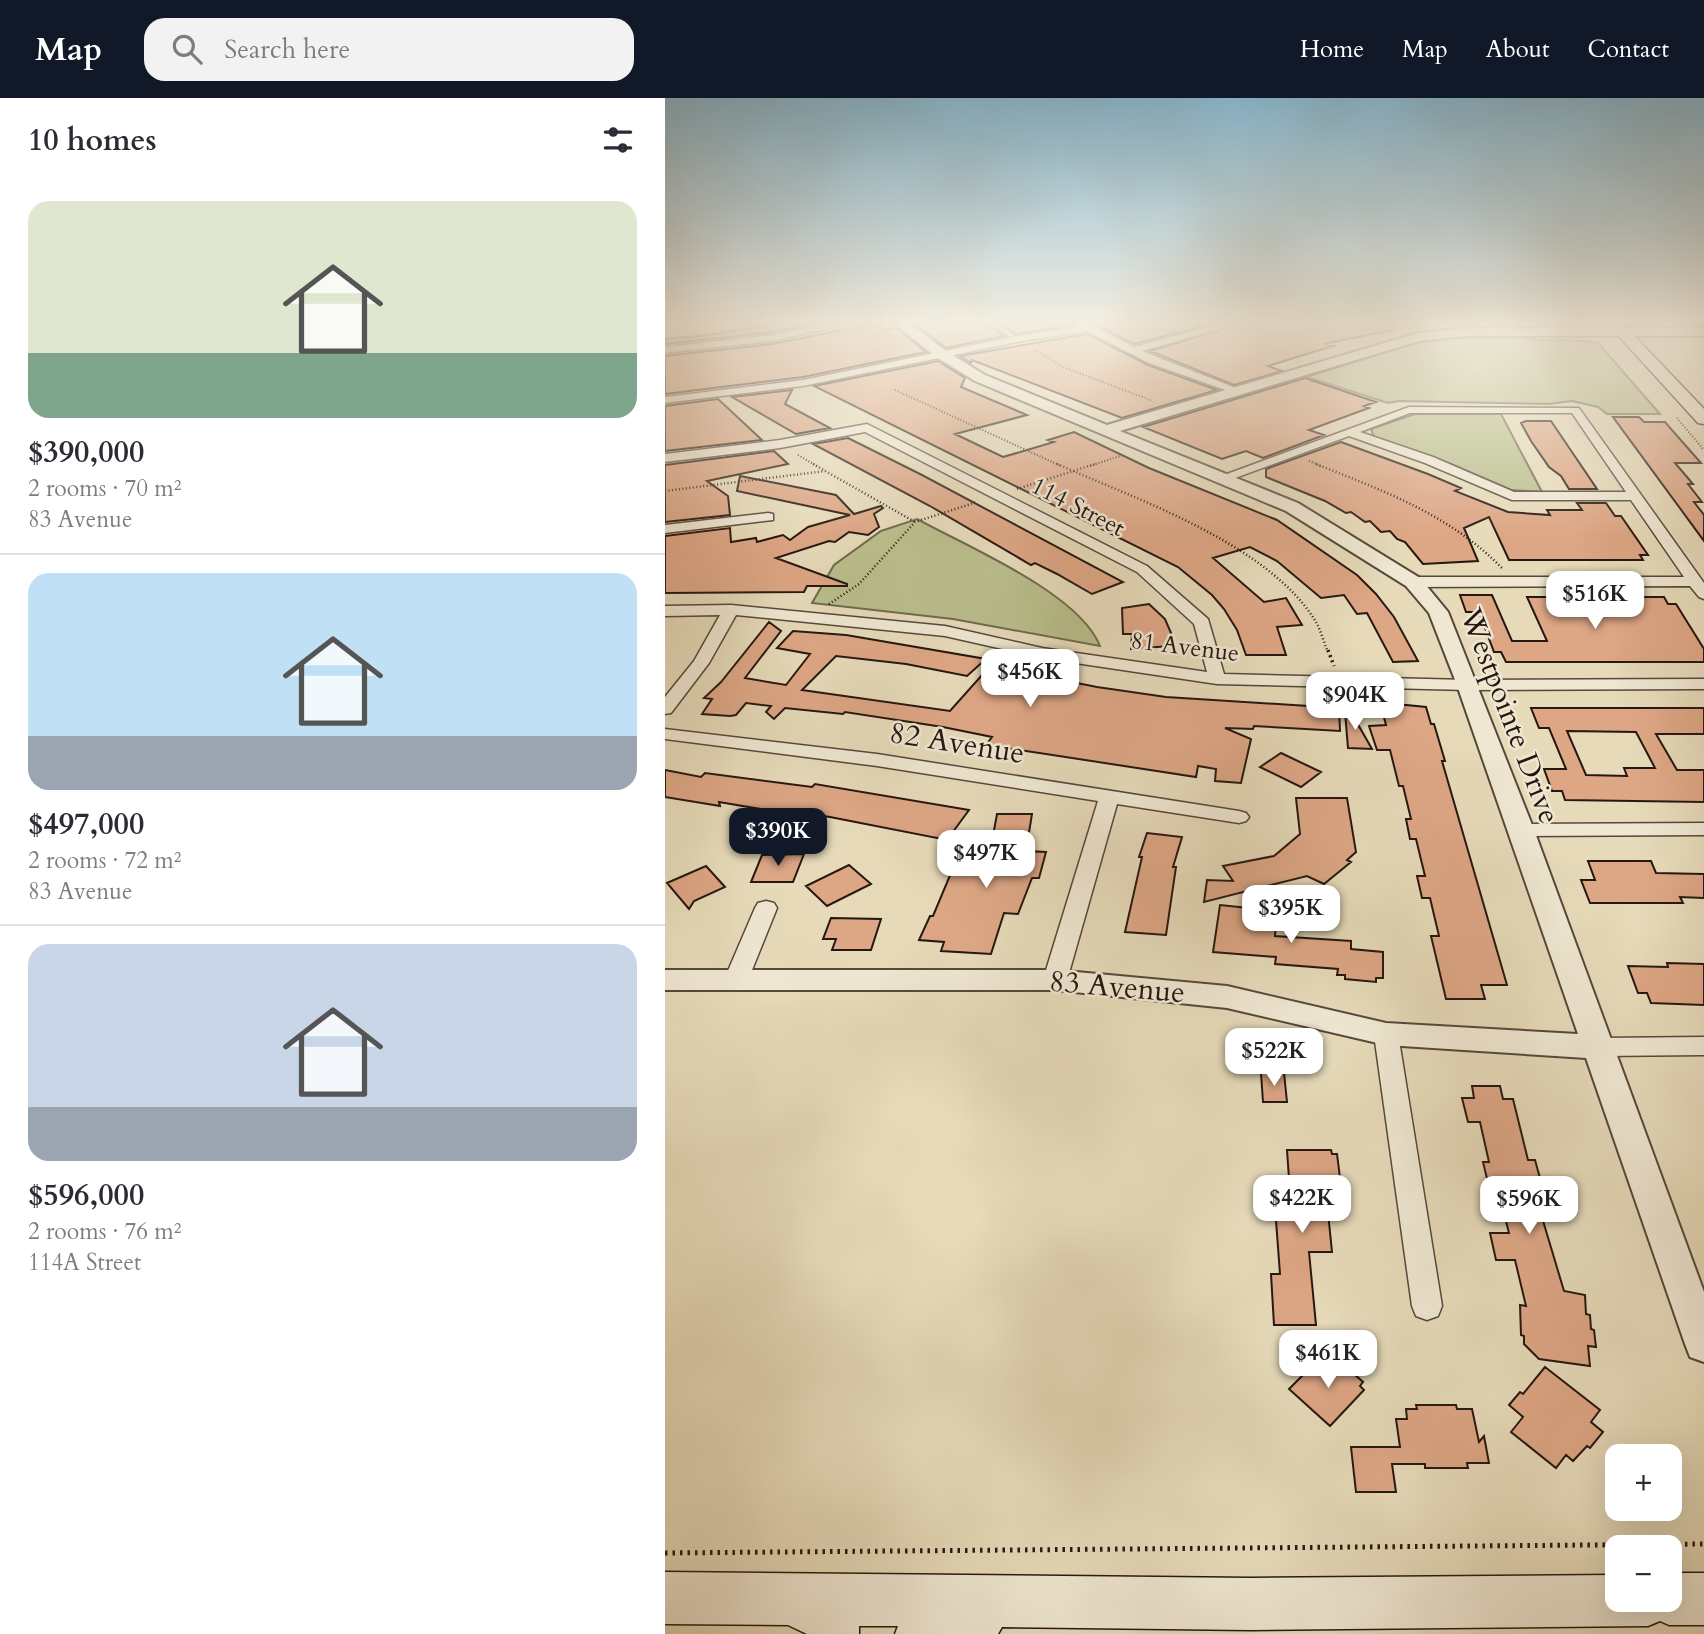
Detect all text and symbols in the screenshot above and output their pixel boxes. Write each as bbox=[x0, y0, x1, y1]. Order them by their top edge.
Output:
search box bbox=[144, 18, 634, 81]
text: Map bbox=[35, 27, 102, 72]
icon: search bbox=[168, 30, 206, 68]
text: Search here bbox=[224, 32, 350, 67]
text: Home bbox=[1300, 33, 1364, 66]
text: Map bbox=[1402, 33, 1448, 66]
text: About bbox=[1486, 33, 1550, 66]
text: Contact bbox=[1588, 33, 1669, 66]
text: 10 homes bbox=[28, 120, 157, 161]
icon: filters bbox=[599, 121, 637, 159]
icon: home bbox=[270, 246, 396, 372]
text: $390,000 bbox=[28, 432, 144, 473]
street label: 114 Street bbox=[1025, 469, 1131, 545]
text: 2 rooms · 70 m² bbox=[28, 473, 181, 504]
text: 83 Avenue bbox=[28, 504, 132, 535]
pin: $516K bbox=[1546, 572, 1644, 631]
text: $516K bbox=[1562, 578, 1628, 609]
street label: Westpointe Drive bbox=[1450, 601, 1570, 830]
icon: home bbox=[270, 618, 396, 744]
street label: 81 Avenue bbox=[1129, 624, 1241, 670]
pin: $456K bbox=[981, 650, 1079, 709]
text: $456K bbox=[997, 656, 1063, 687]
pin: $904K bbox=[1306, 672, 1404, 732]
text: $904K bbox=[1322, 679, 1388, 710]
street label: 82 Avenue bbox=[887, 712, 1027, 774]
text: $497,000 bbox=[28, 804, 144, 845]
pin: $390K bbox=[729, 808, 827, 868]
text: $390K bbox=[745, 815, 811, 846]
pin: $497K bbox=[937, 830, 1035, 890]
text: $497K bbox=[953, 837, 1019, 868]
text: 2 rooms · 72 m² bbox=[28, 845, 181, 876]
text: 83 Avenue bbox=[28, 876, 132, 907]
pin: $395K bbox=[1242, 886, 1340, 945]
text: $395K bbox=[1258, 892, 1324, 923]
street label: 83 Avenue bbox=[1047, 961, 1187, 1013]
icon: home bbox=[270, 989, 396, 1115]
pin: $522K bbox=[1225, 1028, 1323, 1088]
text: $522K bbox=[1241, 1035, 1307, 1066]
text: $596,000 bbox=[28, 1175, 144, 1216]
pin: $422K bbox=[1253, 1176, 1351, 1235]
pin: $596K bbox=[1480, 1176, 1578, 1236]
text: $422K bbox=[1269, 1182, 1335, 1213]
text: $596K bbox=[1496, 1183, 1562, 1214]
text: 2 rooms · 76 m² bbox=[28, 1216, 181, 1247]
text: 114A Street bbox=[28, 1247, 141, 1278]
pin: $461K bbox=[1279, 1330, 1377, 1390]
text: $461K bbox=[1295, 1337, 1361, 1368]
map controls bbox=[1605, 1444, 1682, 1612]
button: + bbox=[1605, 1444, 1682, 1521]
button: − bbox=[1605, 1535, 1682, 1612]

